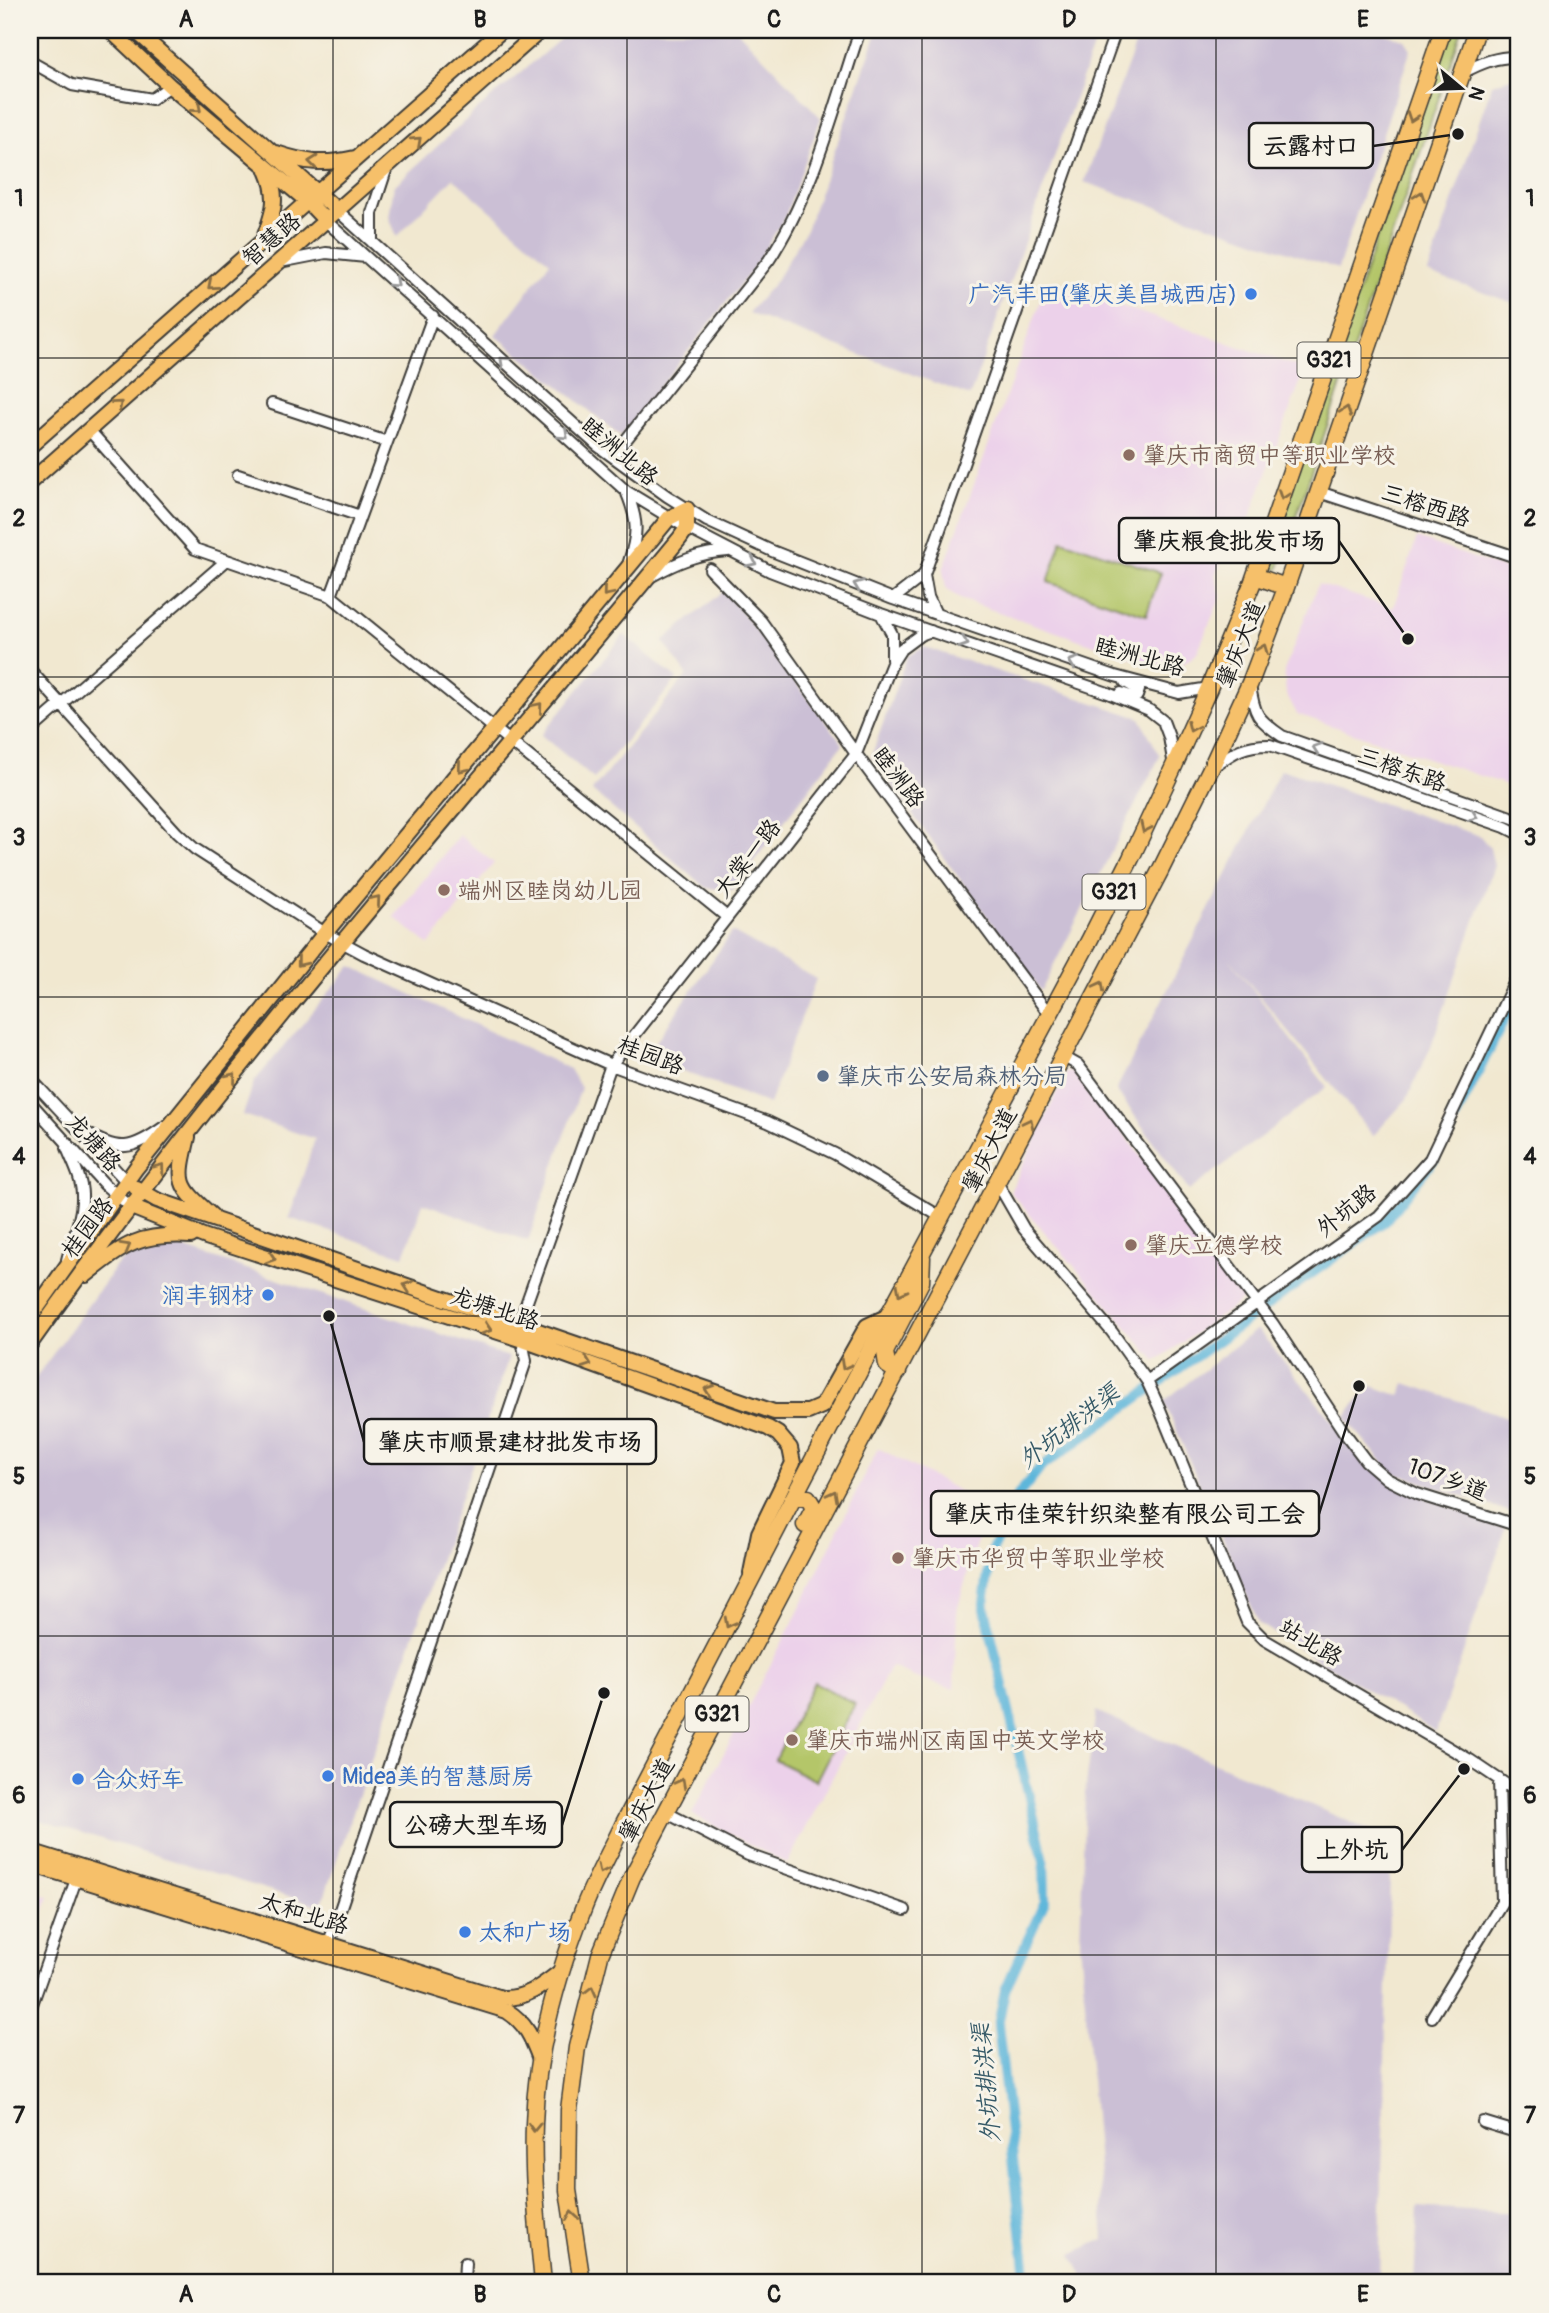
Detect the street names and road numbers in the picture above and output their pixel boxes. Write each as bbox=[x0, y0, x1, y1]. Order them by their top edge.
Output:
street label: 智慧路 bbox=[236, 206, 307, 273]
road number: G321 bbox=[1298, 342, 1360, 378]
street label: 睦洲北路 bbox=[575, 411, 664, 492]
street label: 三榕西路 bbox=[1378, 477, 1474, 533]
street label: 肇庆大道 bbox=[1210, 596, 1271, 692]
street label: 睦洲北路 bbox=[1092, 631, 1188, 682]
street label: 睦洲路 bbox=[866, 741, 931, 814]
street label: 三榕东路 bbox=[1354, 741, 1450, 798]
street label: 大棠一路 bbox=[708, 813, 787, 903]
road number: G321 bbox=[1082, 874, 1146, 910]
street label: 桂园路 bbox=[613, 1030, 688, 1081]
street label: 肇庆大道 bbox=[956, 1103, 1023, 1198]
street label: 龙塘路 bbox=[60, 1107, 127, 1178]
street label: 外坑路 bbox=[1310, 1177, 1382, 1243]
street label: 桂园路 bbox=[55, 1191, 120, 1264]
street label: 龙塘北路 bbox=[447, 1280, 543, 1336]
street label: 107乡道 bbox=[1404, 1452, 1492, 1507]
street label: 站北路 bbox=[1274, 1612, 1348, 1673]
road number: G321 bbox=[686, 1696, 748, 1732]
street label: 肇庆大道 bbox=[612, 1753, 681, 1848]
street label: 太和北路 bbox=[256, 1886, 352, 1941]

